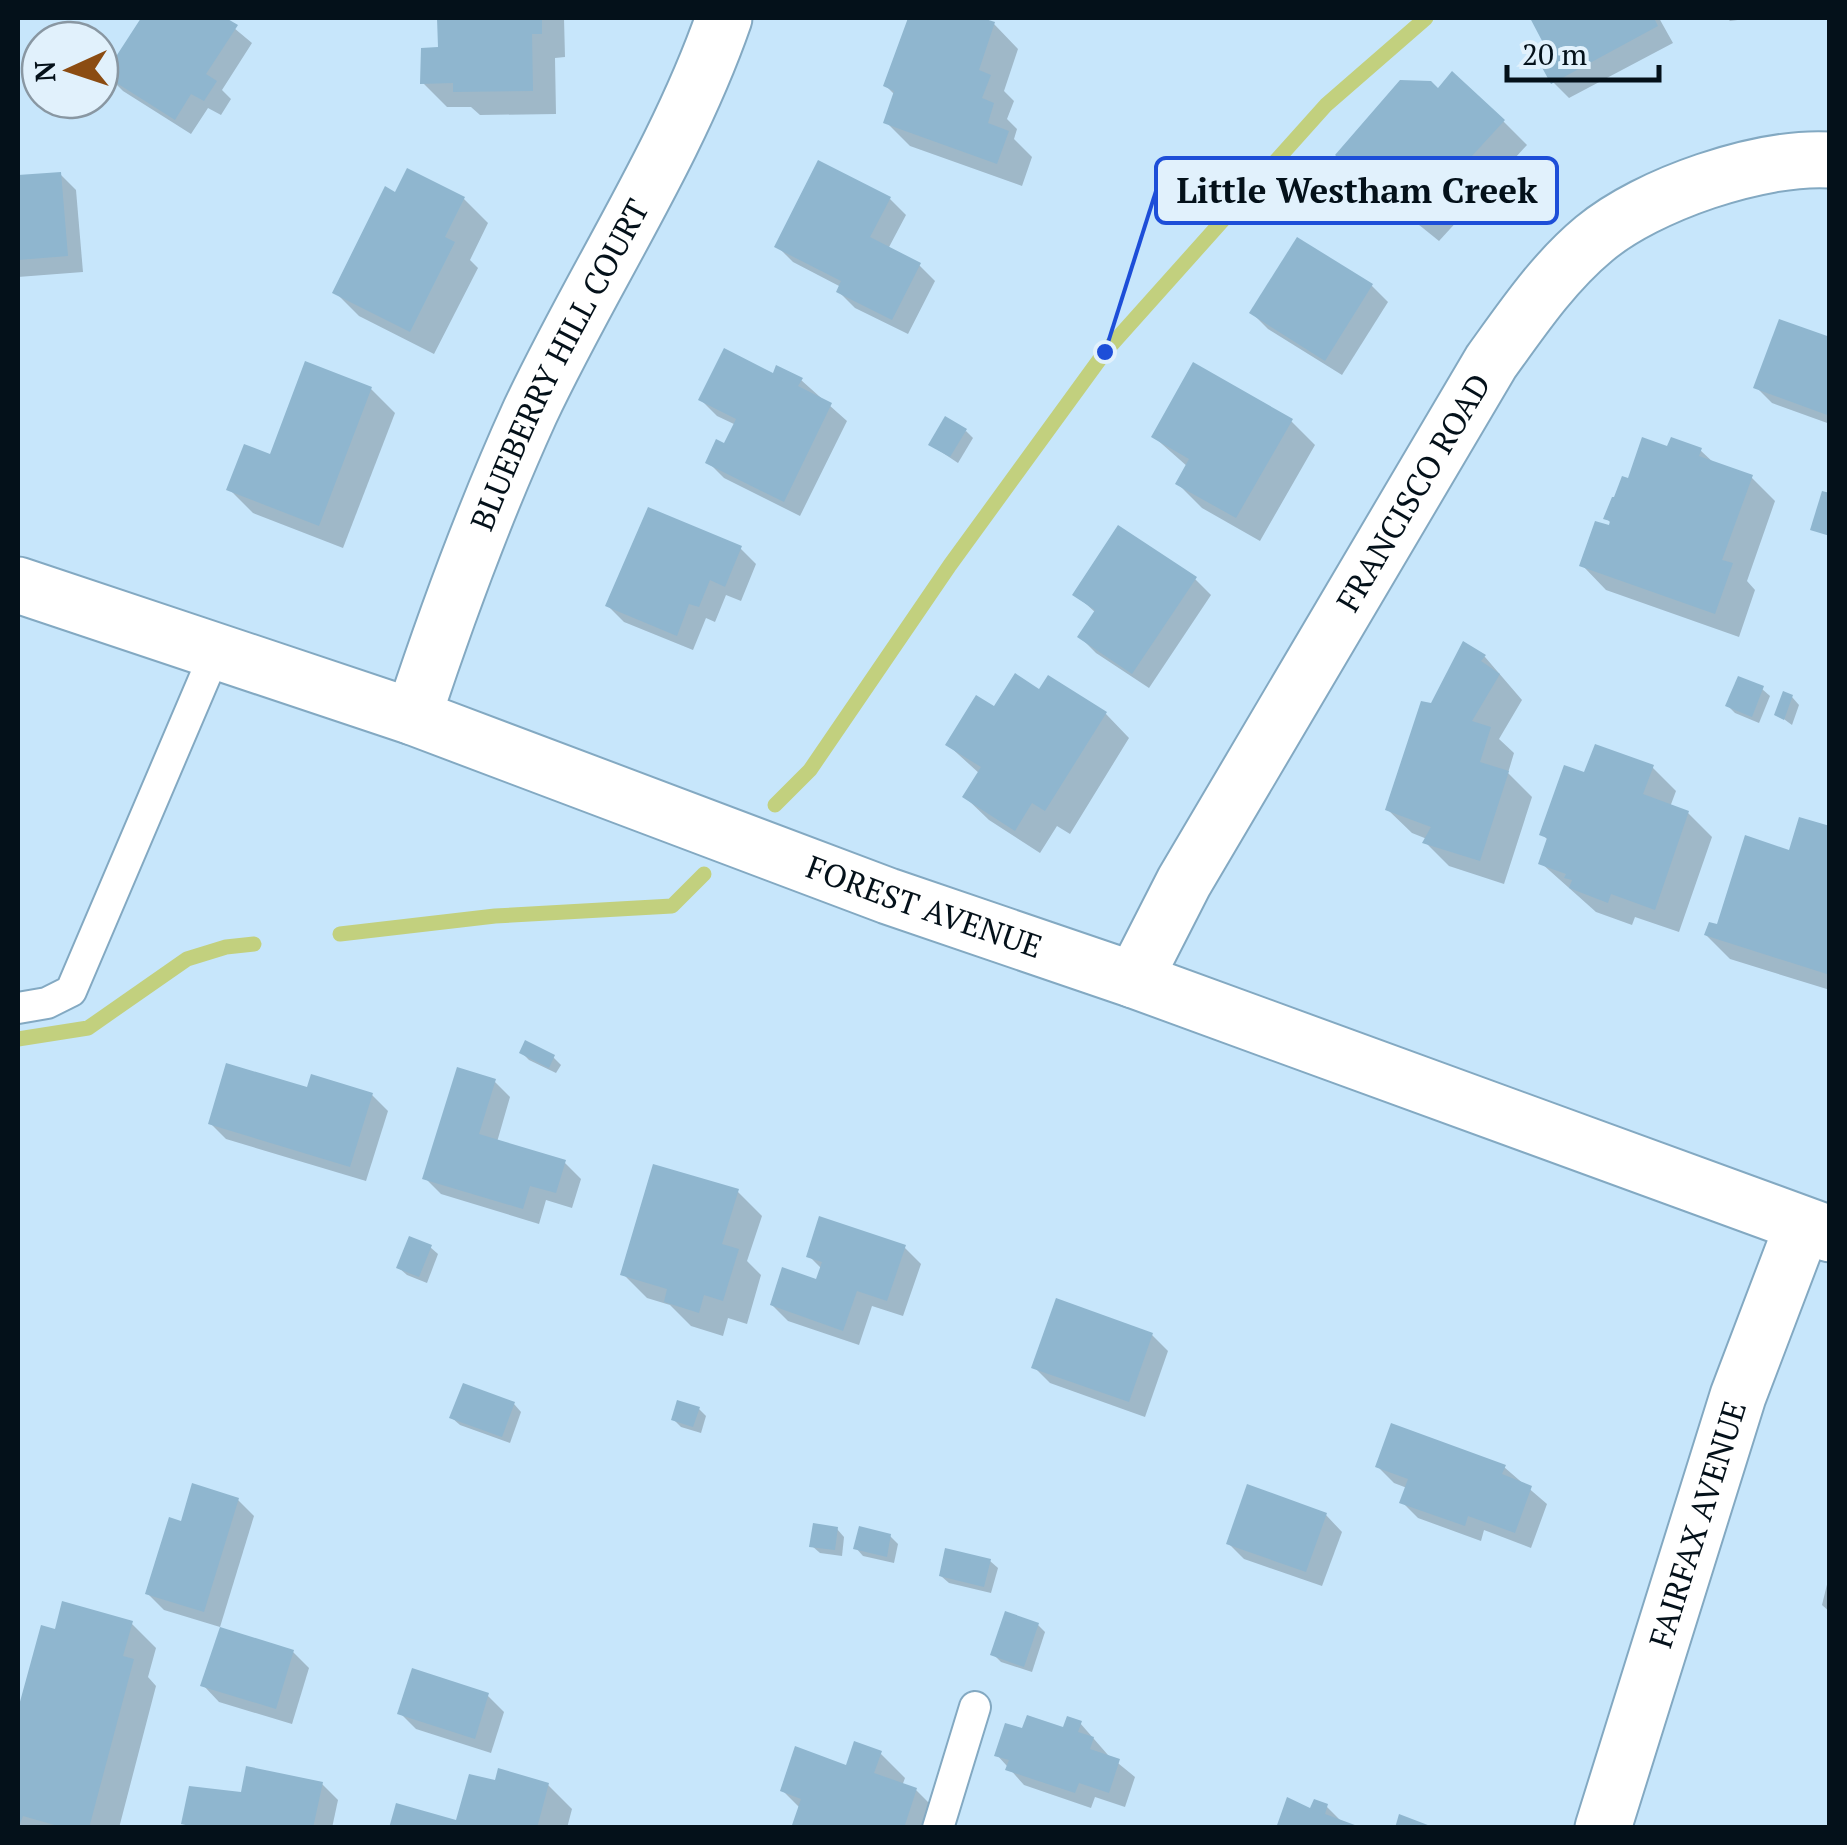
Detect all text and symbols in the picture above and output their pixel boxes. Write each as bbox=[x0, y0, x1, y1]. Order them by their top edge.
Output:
north arrow bbox=[20, 20, 120, 120]
scale bar bbox=[1507, 20, 1660, 82]
text: 20 m bbox=[1522, 34, 1587, 74]
text: N bbox=[26, 60, 64, 83]
callout: Little Westham Creek bbox=[1156, 158, 1557, 223]
text: Little Westham Creek bbox=[1176, 167, 1538, 213]
street label: BLUEBERRY HILL COURT bbox=[460, 192, 658, 536]
street label: FRANCISCO ROAD bbox=[1326, 366, 1499, 619]
street label: FOREST AVENUE bbox=[801, 845, 1048, 967]
street label: FAIRFAX AVENUE bbox=[1639, 1396, 1755, 1653]

